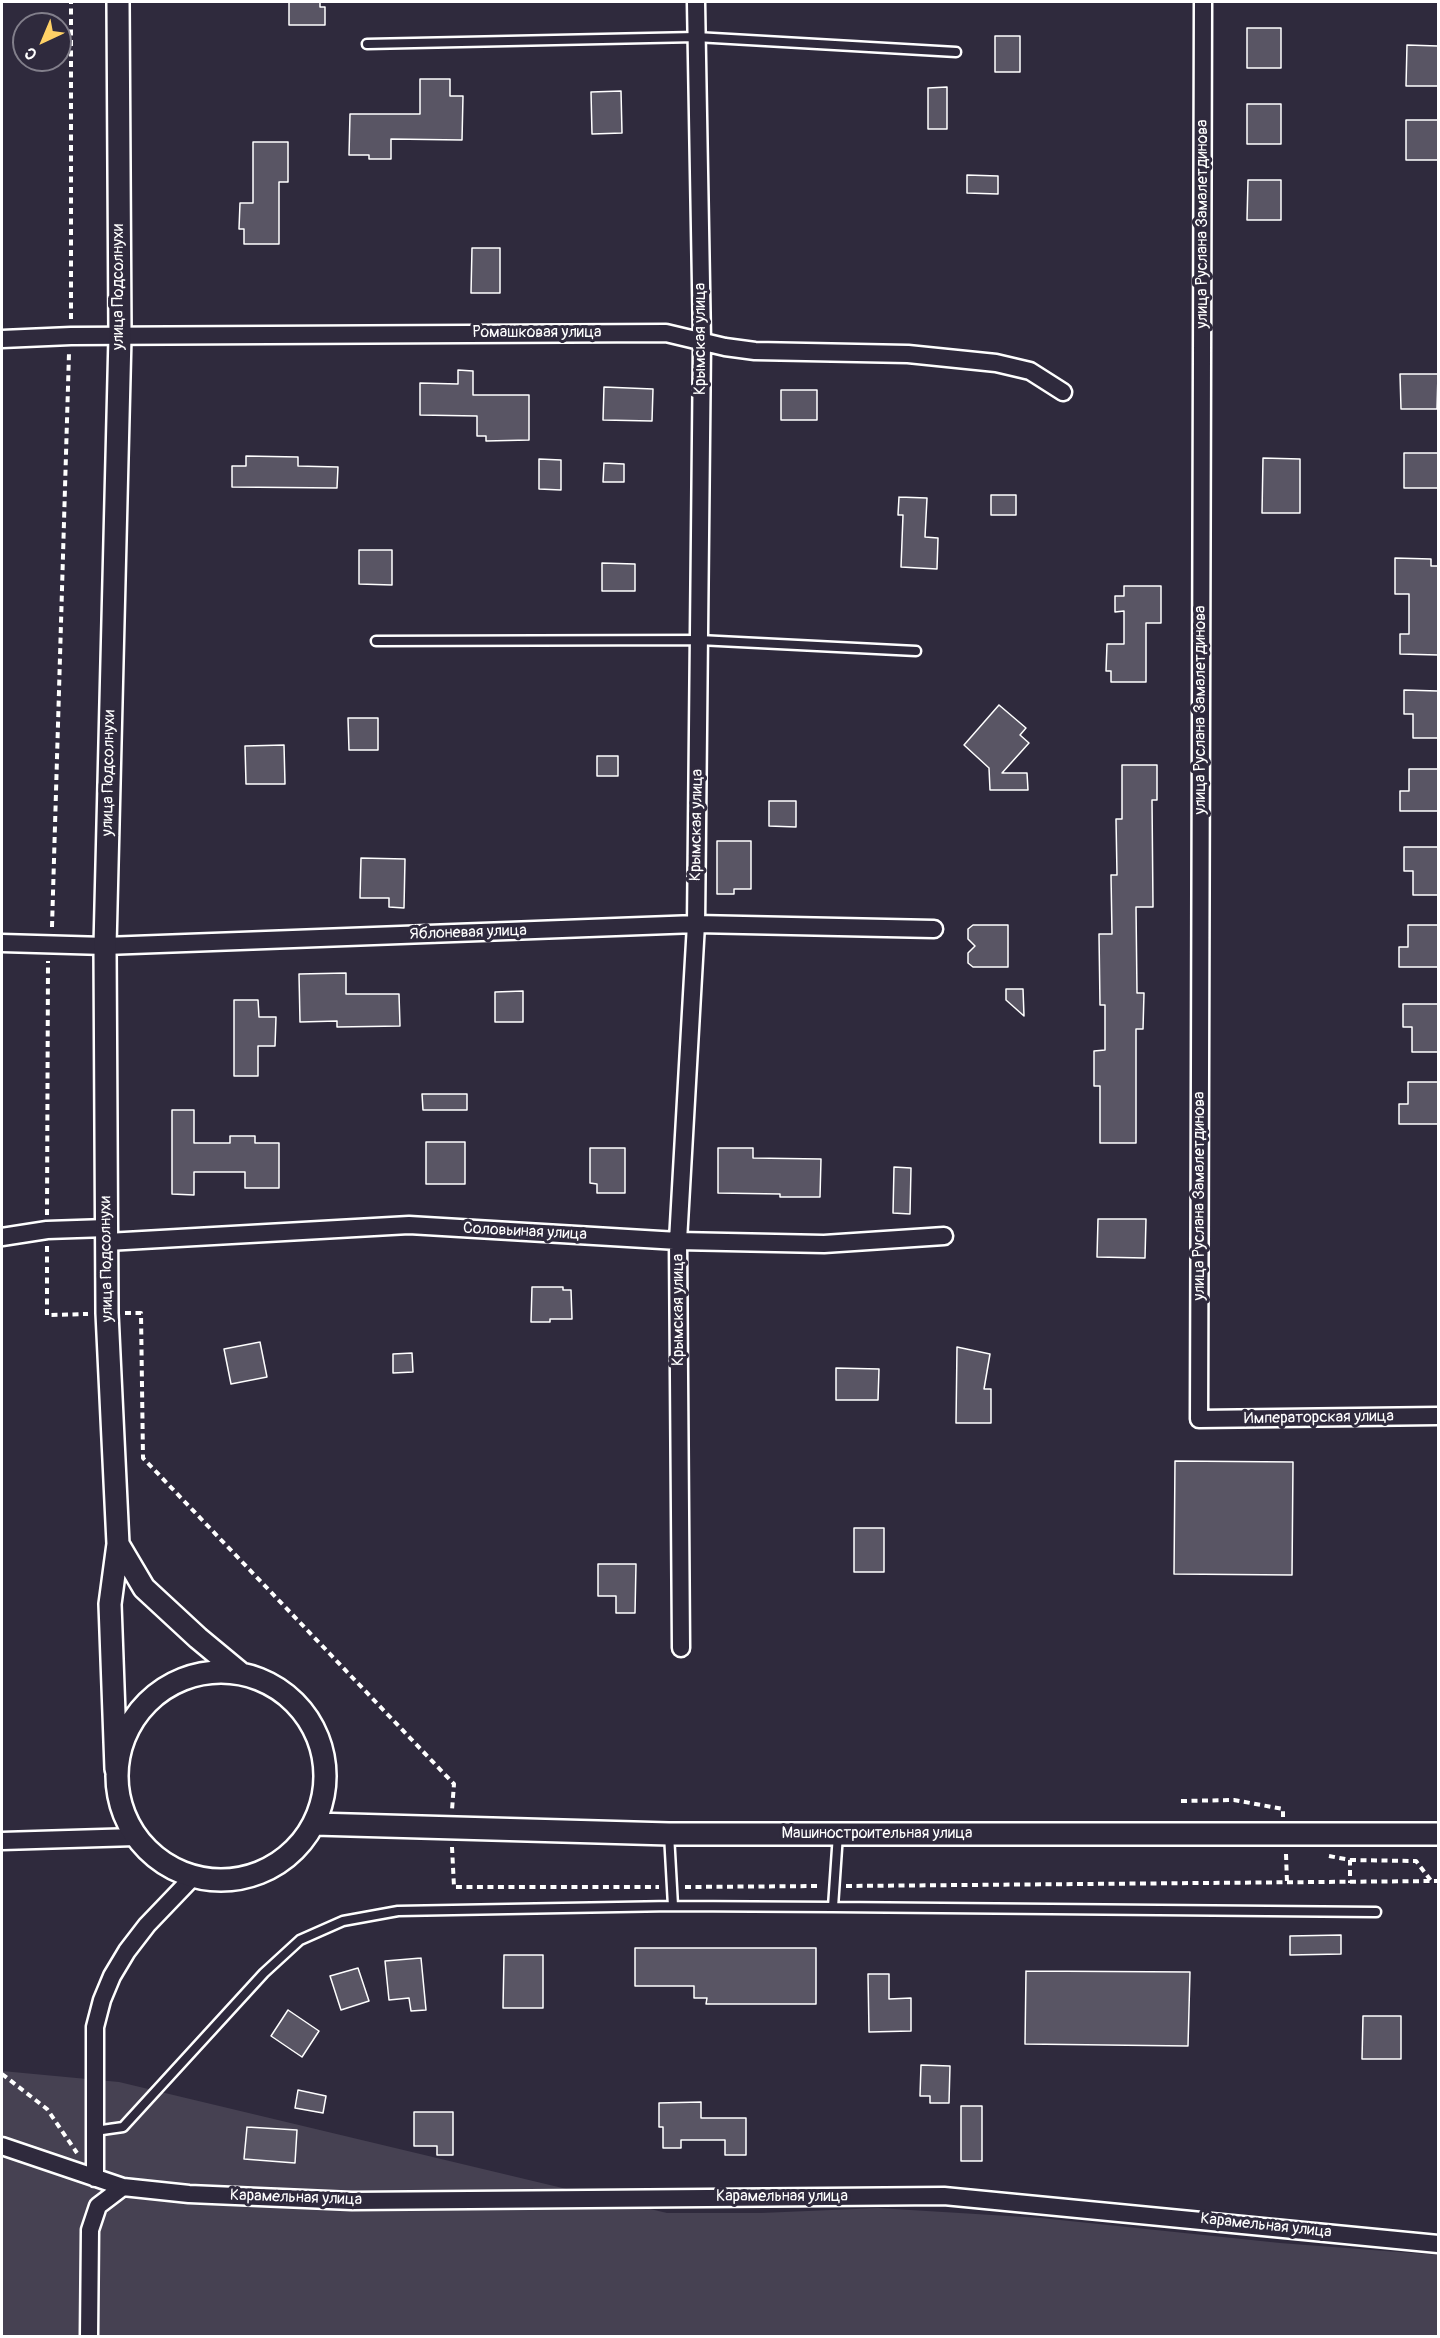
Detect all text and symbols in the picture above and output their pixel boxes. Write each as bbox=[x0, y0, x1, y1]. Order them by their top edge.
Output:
north arrow bbox=[12, 12, 72, 72]
text: С bbox=[20, 43, 41, 64]
street label: улица Руслана Замалетдинова bbox=[1193, 120, 1213, 328]
street label: улица Подсолнухи bbox=[109, 224, 129, 350]
street label: Крымская улица bbox=[691, 283, 711, 395]
street label: Ромашковая улица bbox=[473, 323, 601, 343]
street label: улица Руслана Замалетдинова bbox=[1191, 606, 1211, 814]
street label: улица Подсолнухи bbox=[98, 710, 120, 836]
street label: Крымская улица bbox=[686, 769, 708, 881]
street label: Яблоневая улица bbox=[409, 921, 527, 945]
street label: улица Руслана Замалетдинова bbox=[1190, 1092, 1210, 1300]
street label: улица Подсолнухи bbox=[96, 1196, 118, 1322]
street label: Соловьиная улица bbox=[463, 1219, 587, 1245]
street label: Крымская улица bbox=[669, 1254, 689, 1366]
street label: Императорская улица bbox=[1244, 1407, 1394, 1429]
street label: Машиностроительная улица bbox=[781, 1824, 973, 1844]
street label: Карамельная улица bbox=[230, 2186, 362, 2210]
street label: Карамельная улица bbox=[716, 2187, 848, 2207]
street label: Карамельная улица bbox=[1199, 2210, 1333, 2242]

